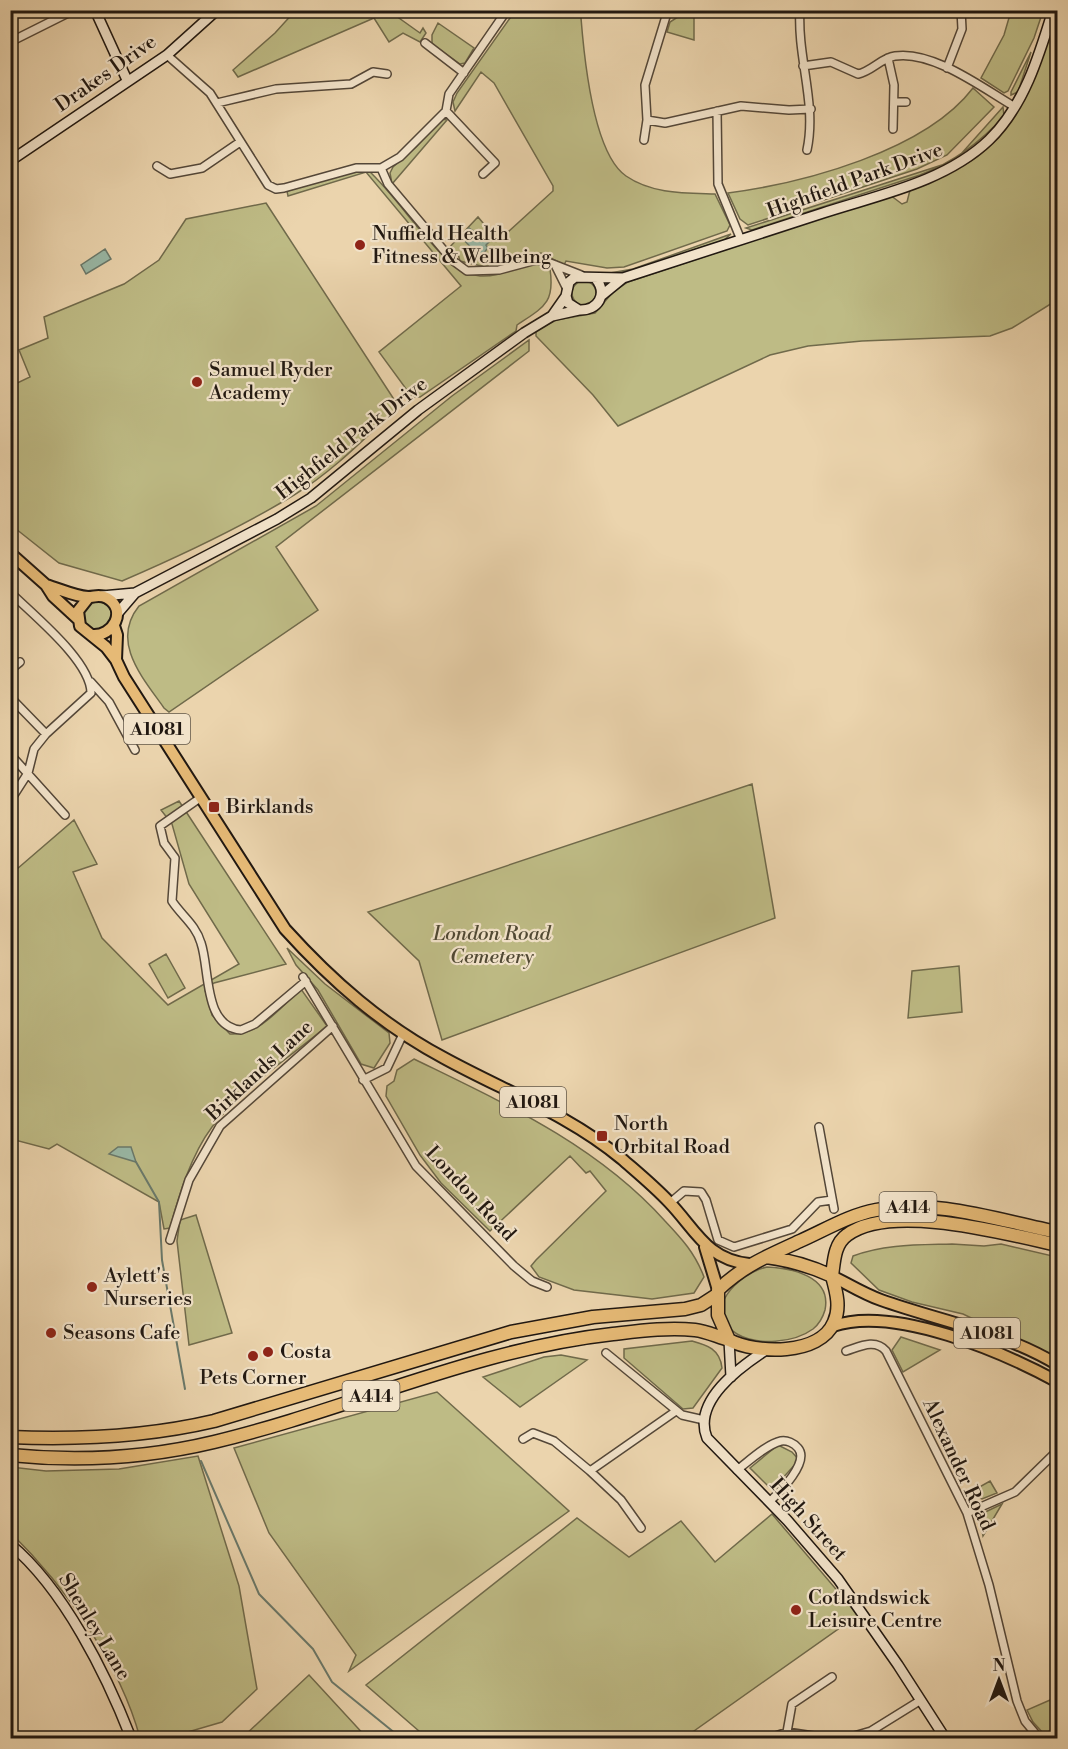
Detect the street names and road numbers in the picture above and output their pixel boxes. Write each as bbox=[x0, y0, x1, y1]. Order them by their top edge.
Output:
street label: Drakes Drive bbox=[50, 30, 162, 118]
street label: Highfield Park Drive bbox=[764, 138, 946, 224]
street label: Highfield Park Drive bbox=[271, 372, 433, 506]
road number: A1081 bbox=[124, 714, 190, 744]
street label: Birklands Lane bbox=[201, 1015, 319, 1128]
road number: A1081 bbox=[500, 1087, 566, 1117]
street label: London Road bbox=[419, 1141, 521, 1247]
road number: A414 bbox=[880, 1192, 936, 1222]
road number: A1081 bbox=[954, 1318, 1020, 1348]
road number: A414 bbox=[342, 1381, 400, 1411]
street label: Alexander Road bbox=[916, 1394, 1000, 1536]
street label: High Street bbox=[764, 1473, 852, 1567]
street label: Shenley Lane bbox=[52, 1569, 136, 1685]

